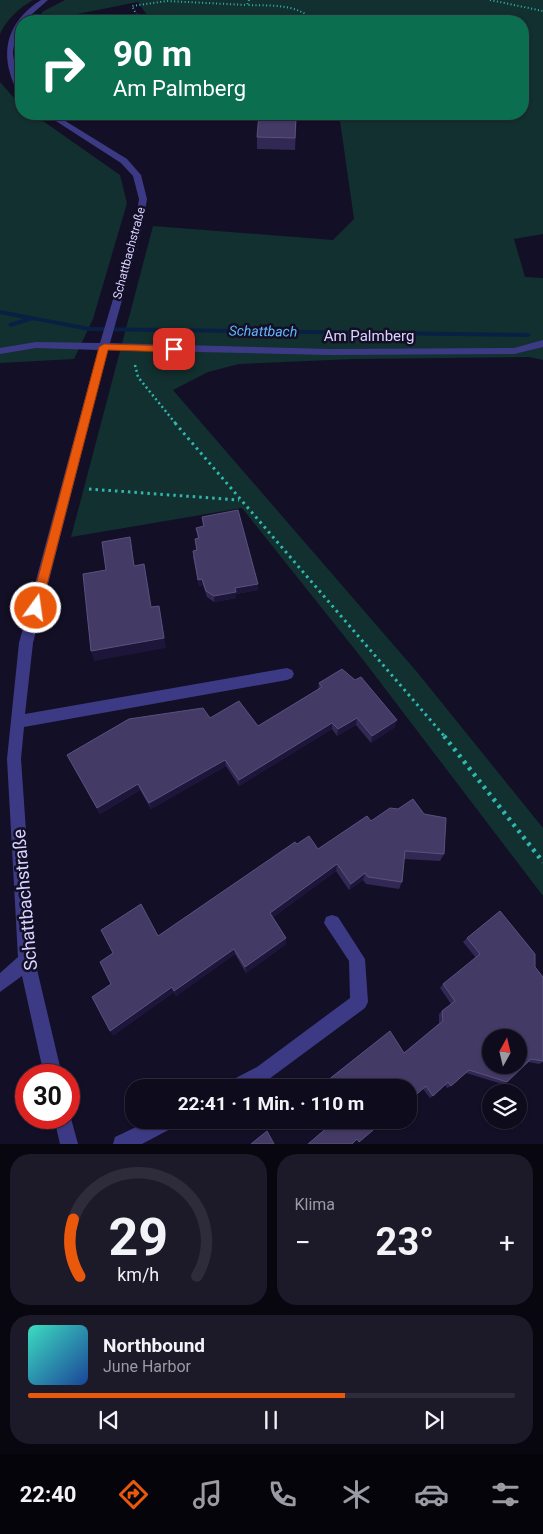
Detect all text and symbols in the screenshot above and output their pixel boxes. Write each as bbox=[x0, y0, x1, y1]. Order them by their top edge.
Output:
text: 90 m bbox=[113, 34, 192, 75]
icon: right bbox=[30, 35, 95, 100]
text: Am Palmberg bbox=[113, 76, 246, 101]
street label: Schattbachstraße bbox=[110, 206, 148, 300]
water label: Schattbach bbox=[229, 322, 297, 340]
street label: Am Palmberg bbox=[324, 327, 414, 345]
pin bbox=[153, 328, 195, 370]
icon: arrive bbox=[160, 335, 188, 363]
position arrow bbox=[9, 581, 61, 633]
street label: Schattbachstraße bbox=[8, 828, 41, 972]
north arrow bbox=[482, 1029, 528, 1074]
map controls bbox=[482, 1029, 527, 1129]
speed limit sign: 30 bbox=[15, 1064, 80, 1129]
button: layers bbox=[482, 1084, 527, 1129]
text: 22:41 · 1 Min. · 110 m bbox=[178, 1092, 364, 1115]
text: Klima bbox=[295, 1195, 335, 1214]
text: 29 bbox=[108, 1207, 168, 1268]
text: 23° bbox=[376, 1220, 434, 1264]
text: − bbox=[295, 1226, 311, 1259]
text: + bbox=[499, 1226, 515, 1259]
text: km/h bbox=[117, 1264, 159, 1285]
text: Northbound bbox=[103, 1334, 205, 1357]
text: June Harbor bbox=[103, 1357, 191, 1376]
icon: previous bbox=[95, 1406, 123, 1434]
icon: pause bbox=[257, 1406, 285, 1434]
icon: next bbox=[420, 1406, 448, 1434]
icon: directions bbox=[116, 1477, 151, 1512]
icon: music bbox=[190, 1477, 225, 1512]
icon: phone bbox=[265, 1477, 300, 1512]
icon: climate bbox=[339, 1477, 374, 1512]
icon: car bbox=[414, 1477, 449, 1512]
icon: filters bbox=[488, 1477, 523, 1512]
text: 22:40 bbox=[20, 1482, 76, 1507]

